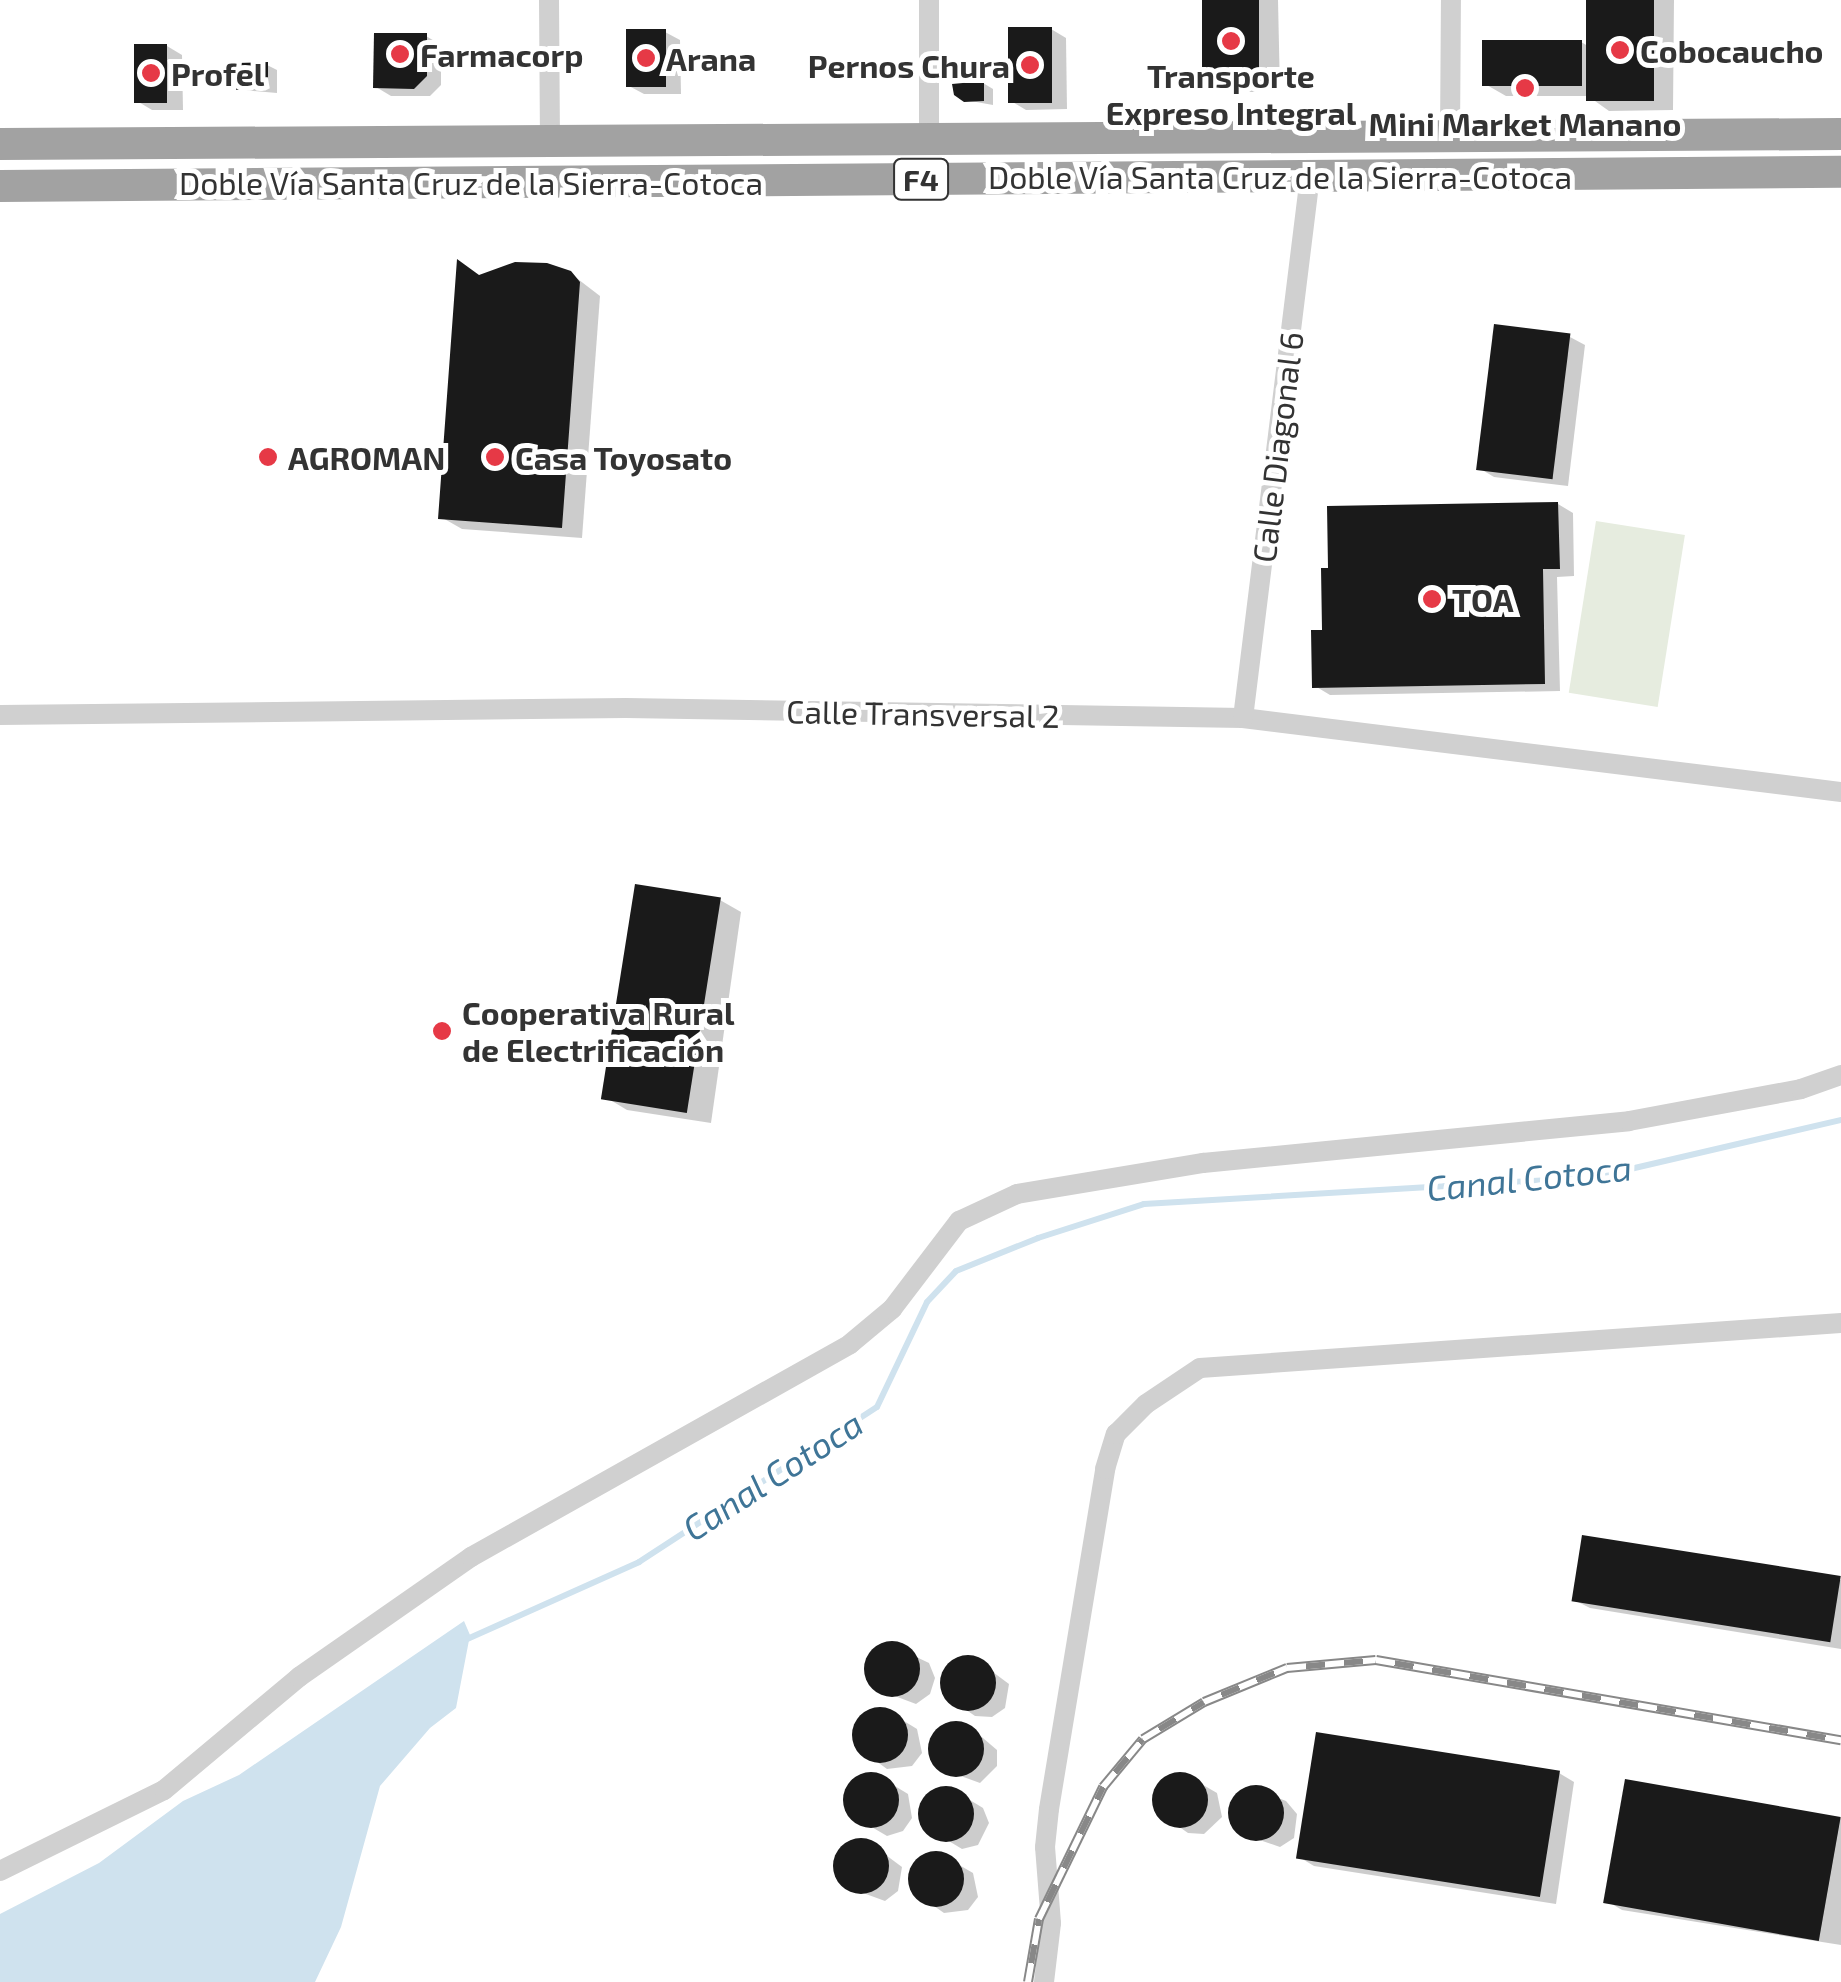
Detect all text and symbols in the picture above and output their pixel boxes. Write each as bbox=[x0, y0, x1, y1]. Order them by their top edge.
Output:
marker: Transporte Expreso Integral bbox=[1220, 30, 1242, 52]
place label: Cobocaucho bbox=[1640, 31, 1823, 69]
place label: Farmacorp bbox=[420, 35, 583, 73]
place label: Arana bbox=[666, 39, 756, 77]
marker: Cobocaucho bbox=[1609, 39, 1631, 61]
marker: Farmacorp bbox=[389, 43, 411, 65]
place label: Pernos Chura bbox=[808, 46, 1010, 84]
marker: Arana bbox=[635, 47, 657, 69]
place label: Profel bbox=[171, 54, 264, 92]
marker: Pernos Chura bbox=[1019, 54, 1041, 76]
place label: Transporte Expreso Integral bbox=[1106, 57, 1356, 132]
marker: Profel bbox=[140, 62, 162, 84]
marker: Mini Market Manano bbox=[1514, 77, 1536, 99]
place label: Mini Market Manano bbox=[1369, 104, 1681, 142]
road number: F4 bbox=[891, 154, 951, 204]
street label: Doble Vía Santa Cruz de la Sierra-Cotoca bbox=[988, 157, 1572, 195]
street label: Doble Vía Santa Cruz de la Sierra-Cotoca bbox=[179, 163, 763, 201]
street label: Calle Diagonal 6 bbox=[1244, 329, 1310, 565]
place label: AGROMAN bbox=[288, 438, 445, 476]
place label: Casa Toyosato bbox=[515, 438, 733, 476]
marker: AGROMAN bbox=[257, 446, 279, 468]
marker: Casa Toyosato bbox=[484, 446, 506, 468]
place label: TOA bbox=[1452, 580, 1514, 618]
marker: TOA bbox=[1421, 588, 1443, 610]
street label: Calle Transversal 2 bbox=[785, 691, 1061, 735]
place label: Cooperativa Rural de Electrificación bbox=[462, 994, 735, 1069]
marker: Cooperativa Rural de Electrificación bbox=[431, 1020, 453, 1042]
water label: Canal Cotoca bbox=[1424, 1145, 1634, 1209]
water label: Canal Cotoca bbox=[674, 1401, 870, 1549]

